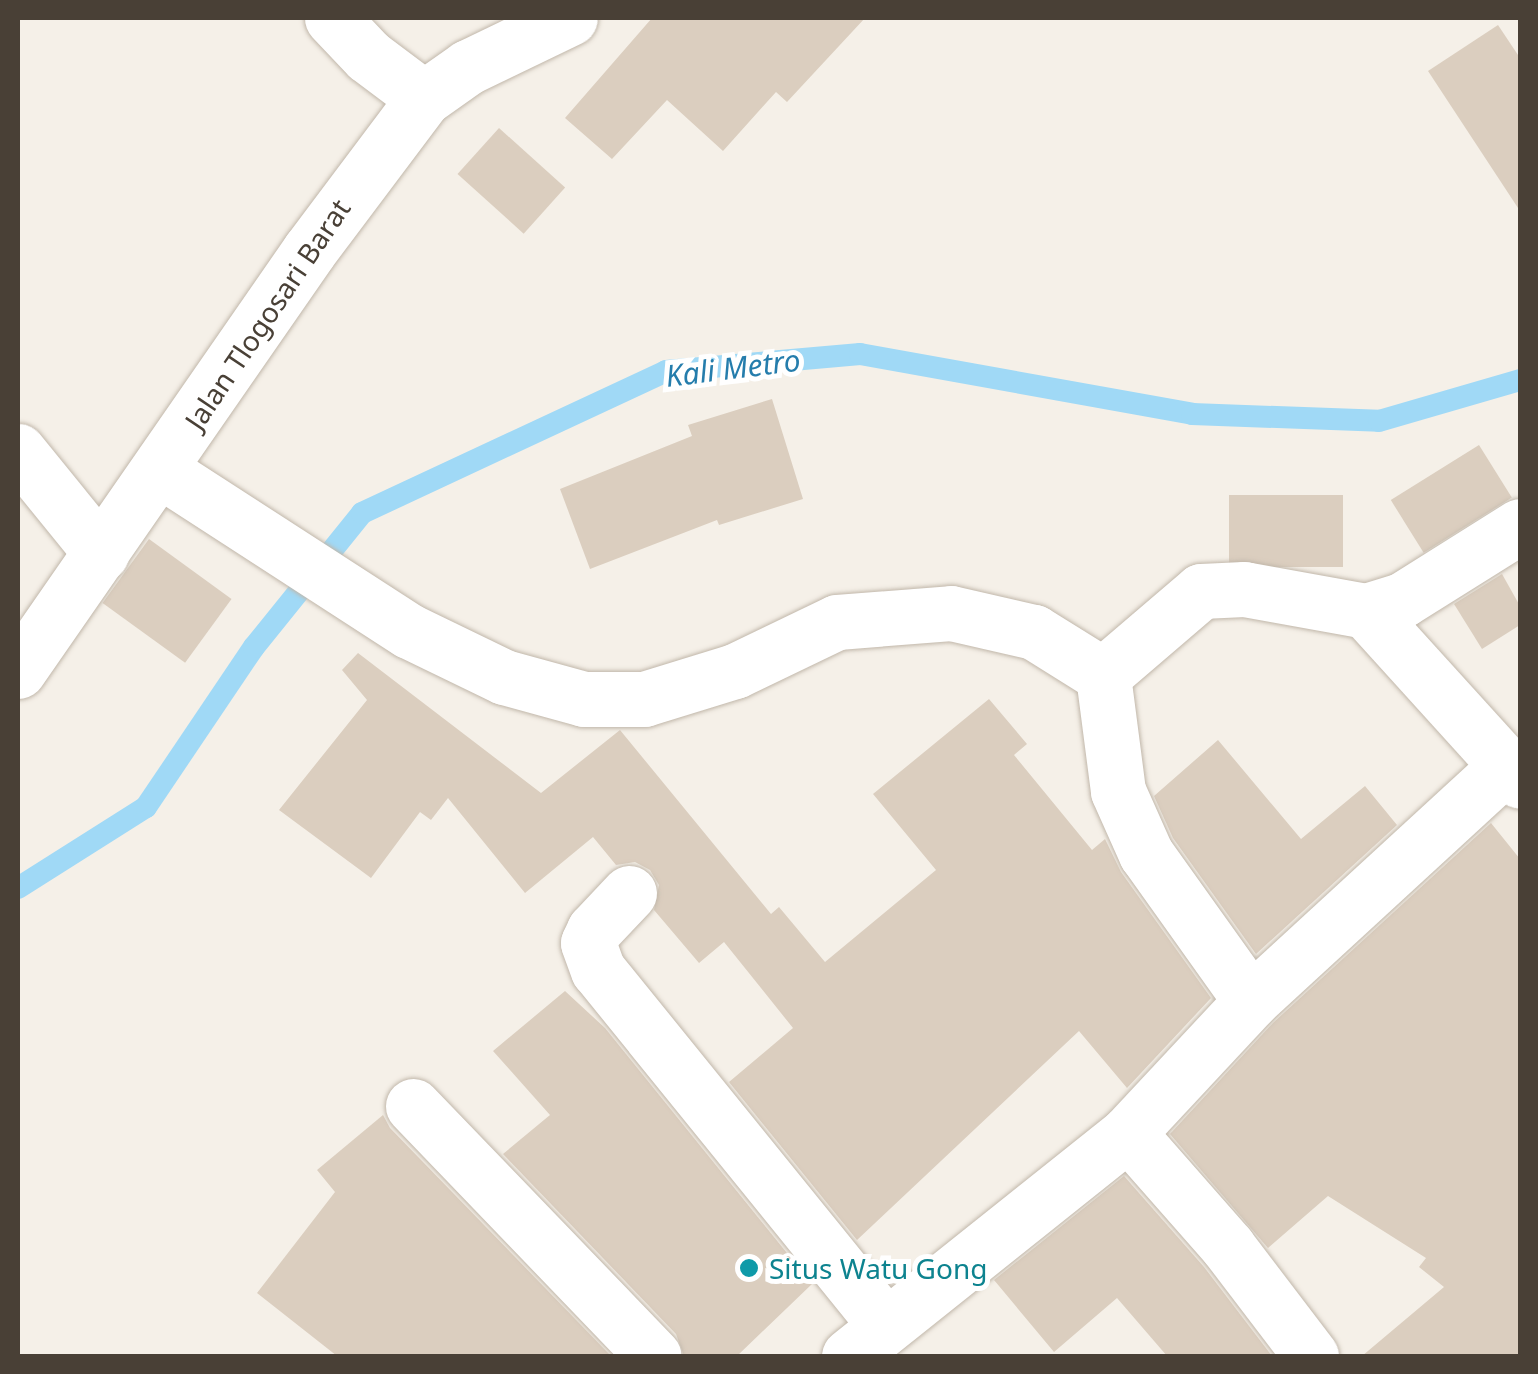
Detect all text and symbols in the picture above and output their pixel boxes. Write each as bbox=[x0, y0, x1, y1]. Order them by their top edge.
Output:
street label: Jalan Tlogosari Barat bbox=[177, 192, 357, 436]
water label: Kali Metro bbox=[664, 342, 802, 394]
place label: Situs Watu Gong bbox=[769, 1251, 987, 1285]
marker: Situs Watu Gong bbox=[738, 1257, 760, 1279]

